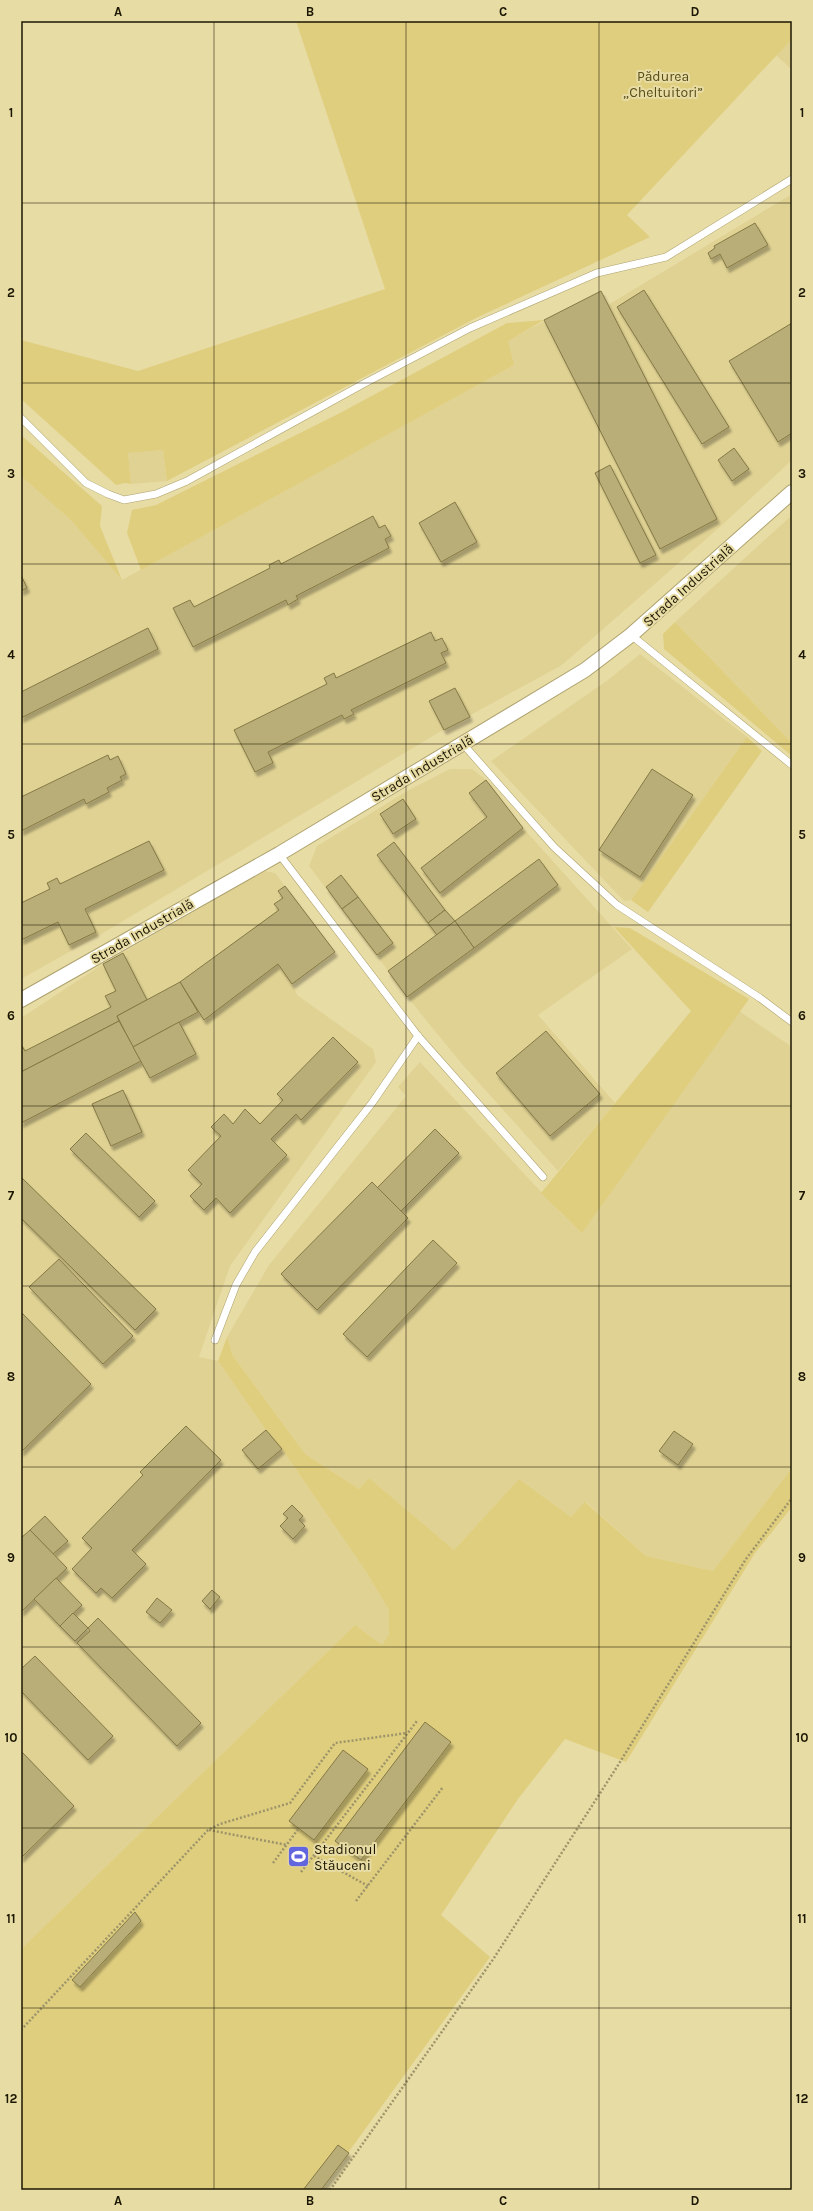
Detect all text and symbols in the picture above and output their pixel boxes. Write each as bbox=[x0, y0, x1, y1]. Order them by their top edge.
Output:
text: A bbox=[114, 4, 122, 19]
text: B bbox=[306, 4, 314, 19]
text: C bbox=[499, 4, 507, 19]
text: D bbox=[691, 4, 700, 19]
park label: Pădurea „Cheltuitori” bbox=[623, 68, 703, 101]
text: 1 bbox=[9, 105, 13, 120]
text: 1 bbox=[800, 105, 804, 120]
text: 2 bbox=[7, 285, 15, 300]
text: 2 bbox=[798, 285, 806, 300]
text: 3 bbox=[7, 466, 15, 481]
text: 3 bbox=[798, 466, 806, 481]
street label: Strada Industrială bbox=[639, 540, 737, 631]
text: 4 bbox=[7, 647, 15, 662]
text: 4 bbox=[798, 647, 806, 662]
street label: Strada Industrială bbox=[368, 731, 476, 806]
text: 5 bbox=[7, 827, 15, 842]
text: 5 bbox=[798, 827, 806, 842]
street label: Strada Industrială bbox=[88, 895, 197, 968]
text: 6 bbox=[7, 1008, 15, 1023]
text: 6 bbox=[798, 1008, 806, 1023]
text: 7 bbox=[8, 1188, 15, 1203]
text: 7 bbox=[799, 1188, 806, 1203]
text: 8 bbox=[7, 1369, 15, 1384]
text: 8 bbox=[798, 1369, 806, 1384]
text: 9 bbox=[7, 1550, 15, 1565]
text: 9 bbox=[798, 1550, 806, 1565]
text: 10 bbox=[5, 1730, 17, 1745]
text: 10 bbox=[796, 1730, 808, 1745]
place label: Stadionul Stăuceni bbox=[314, 1841, 376, 1874]
sports icon: Stadionul Stăuceni bbox=[285, 1844, 311, 1870]
text: 11 bbox=[6, 1911, 16, 1926]
text: 11 bbox=[797, 1911, 807, 1926]
text: 12 bbox=[5, 2091, 17, 2106]
text: 12 bbox=[796, 2091, 808, 2106]
text: A bbox=[114, 2193, 122, 2208]
text: B bbox=[306, 2193, 314, 2208]
text: C bbox=[499, 2193, 507, 2208]
text: D bbox=[691, 2193, 700, 2208]

